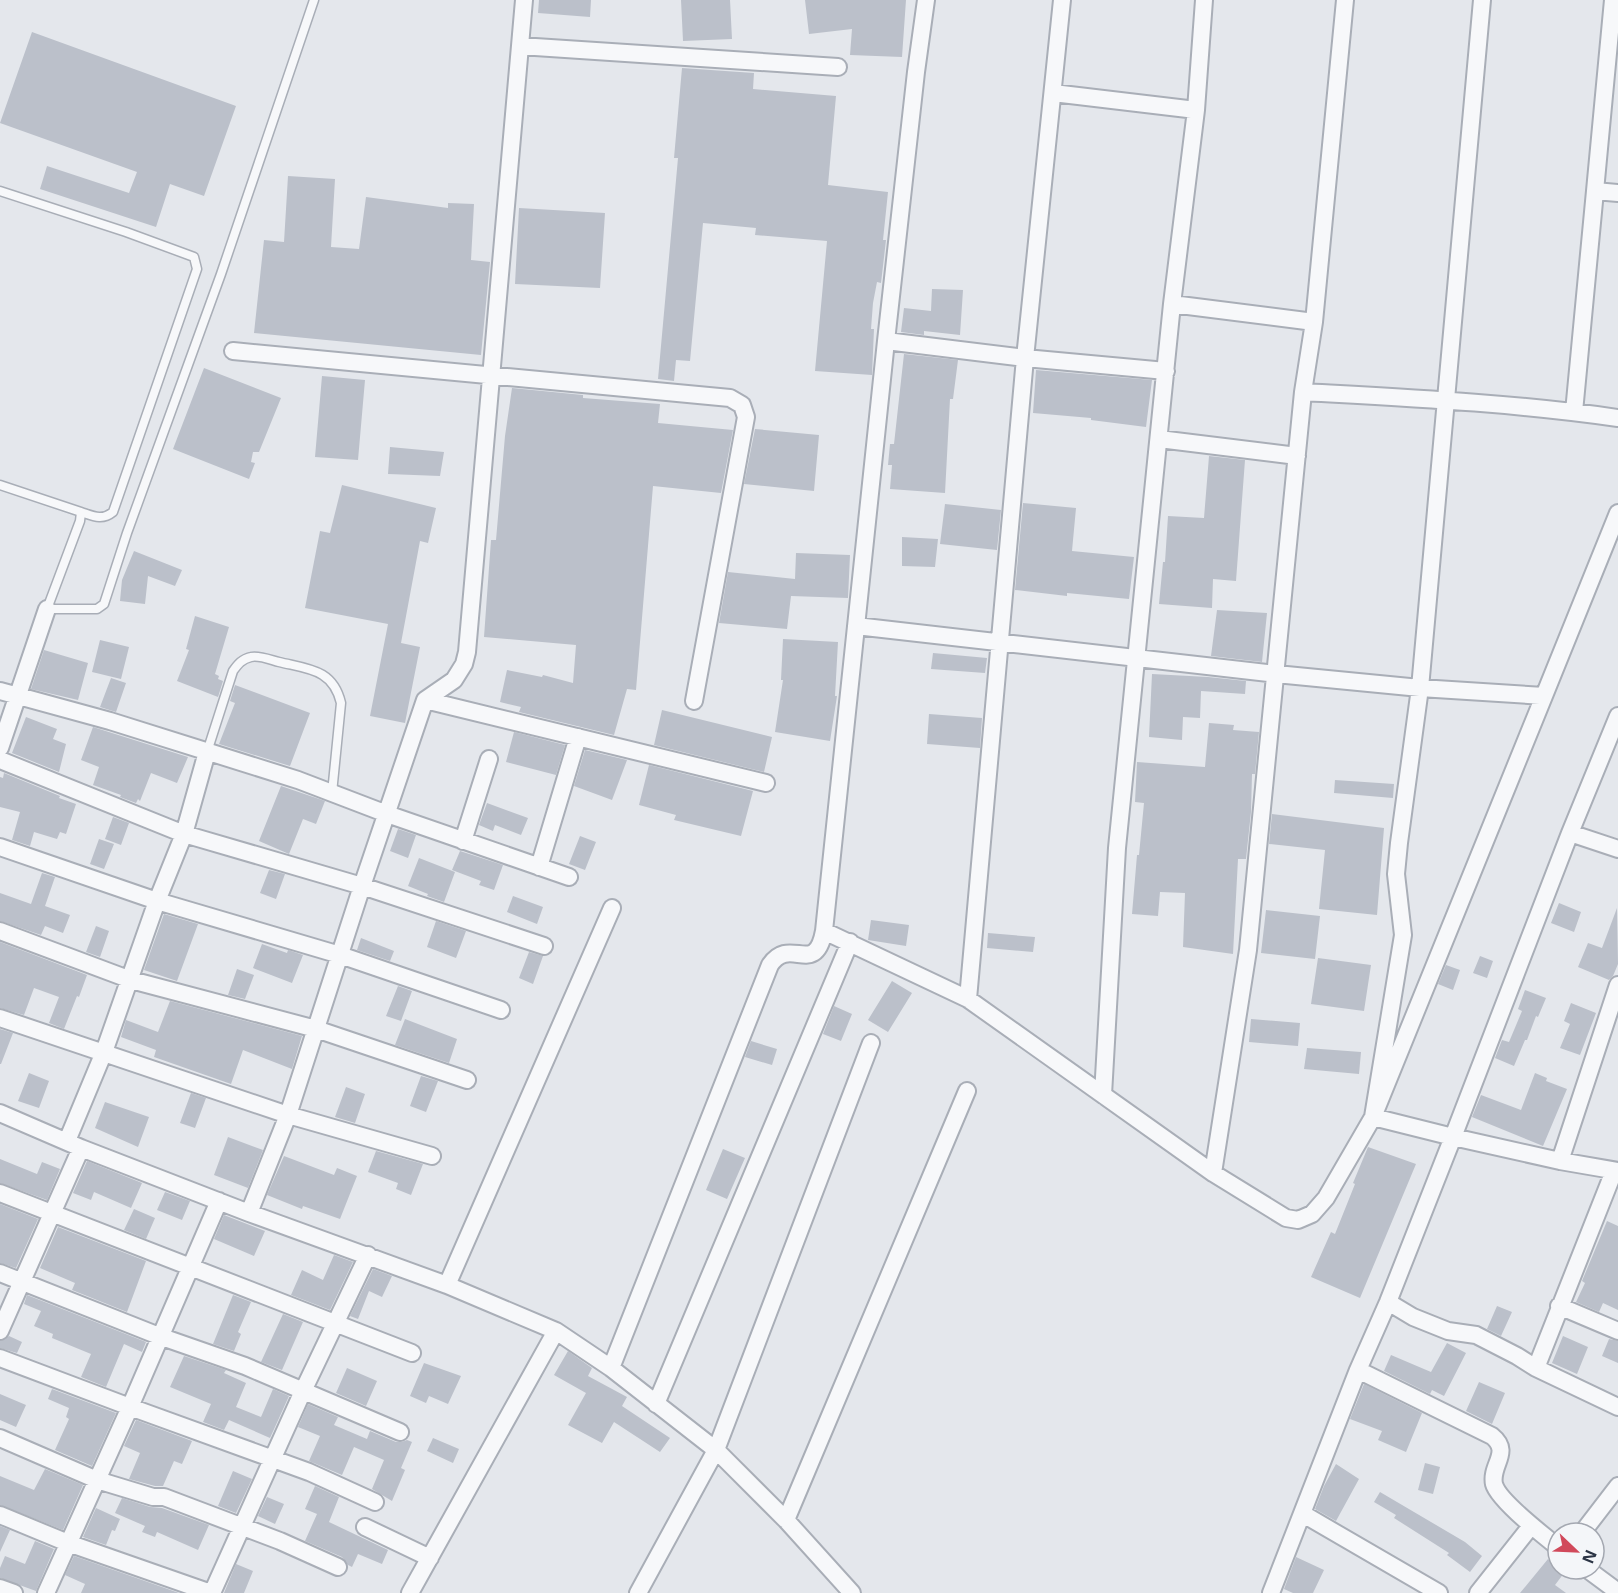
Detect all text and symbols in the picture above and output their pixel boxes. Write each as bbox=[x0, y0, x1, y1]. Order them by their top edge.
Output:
north arrow bbox=[1546, 1521, 1606, 1581]
text: N bbox=[1577, 1547, 1602, 1567]

